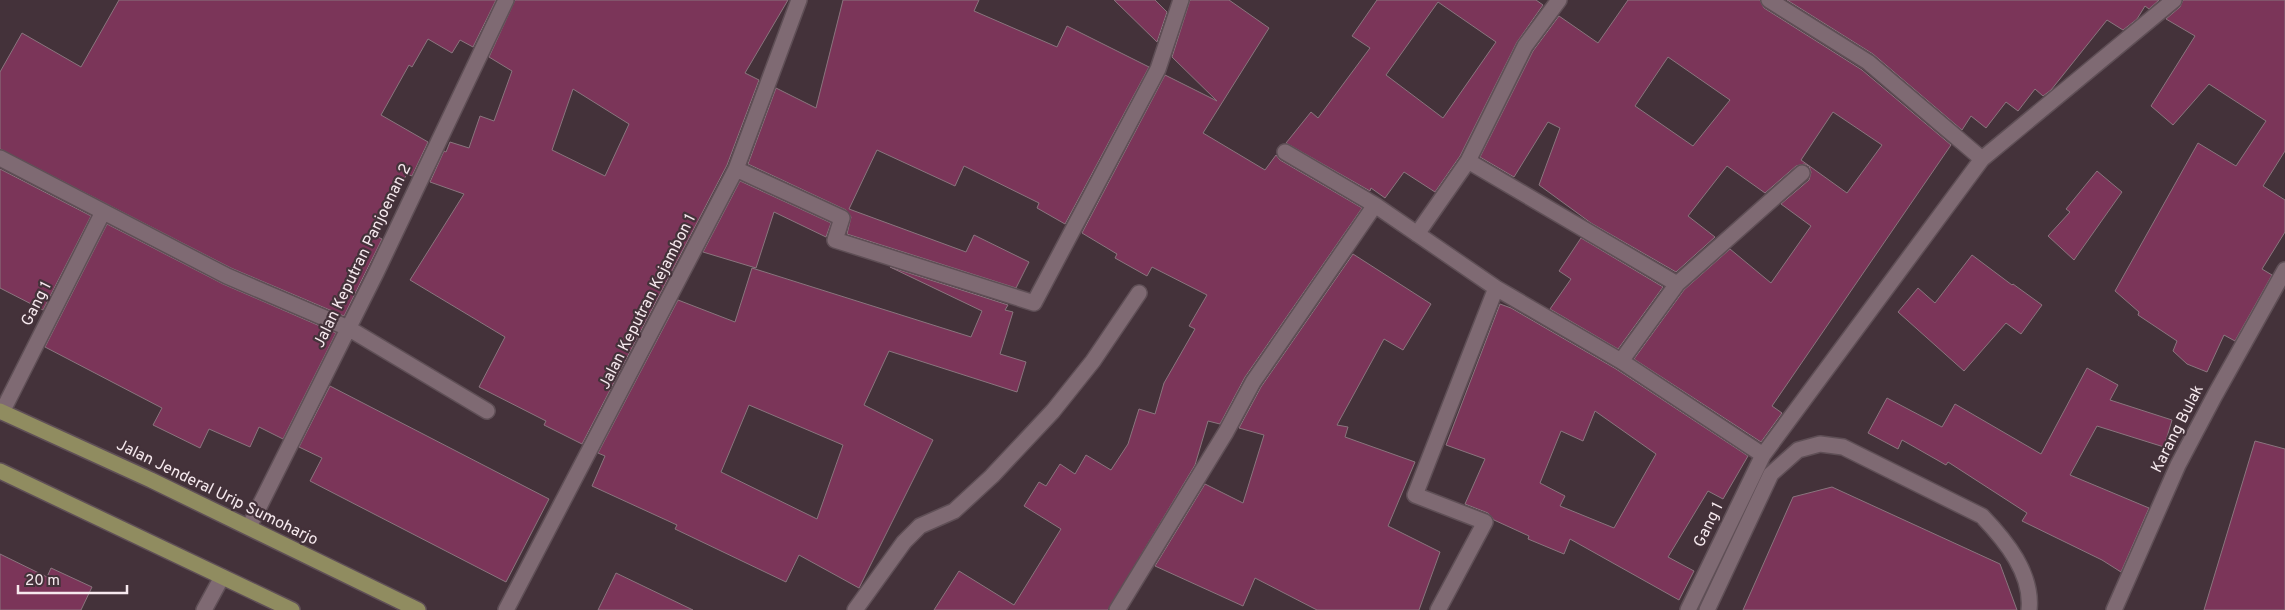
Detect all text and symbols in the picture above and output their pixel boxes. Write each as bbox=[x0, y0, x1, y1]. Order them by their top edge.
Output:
street label: Jalan Keputran Panjoenan 2 bbox=[310, 161, 416, 351]
street label: Jalan Keputran Kejambon 1 bbox=[595, 211, 701, 393]
street label: Gang 1 bbox=[17, 278, 57, 330]
street label: Karang Bulak bbox=[2147, 382, 2209, 476]
street label: Jalan Jenderal Urip Sumoharjo bbox=[113, 435, 321, 551]
street label: Gang 1 bbox=[1690, 499, 1728, 551]
scale bar bbox=[18, 562, 126, 594]
text: 20 m bbox=[25, 572, 60, 591]

